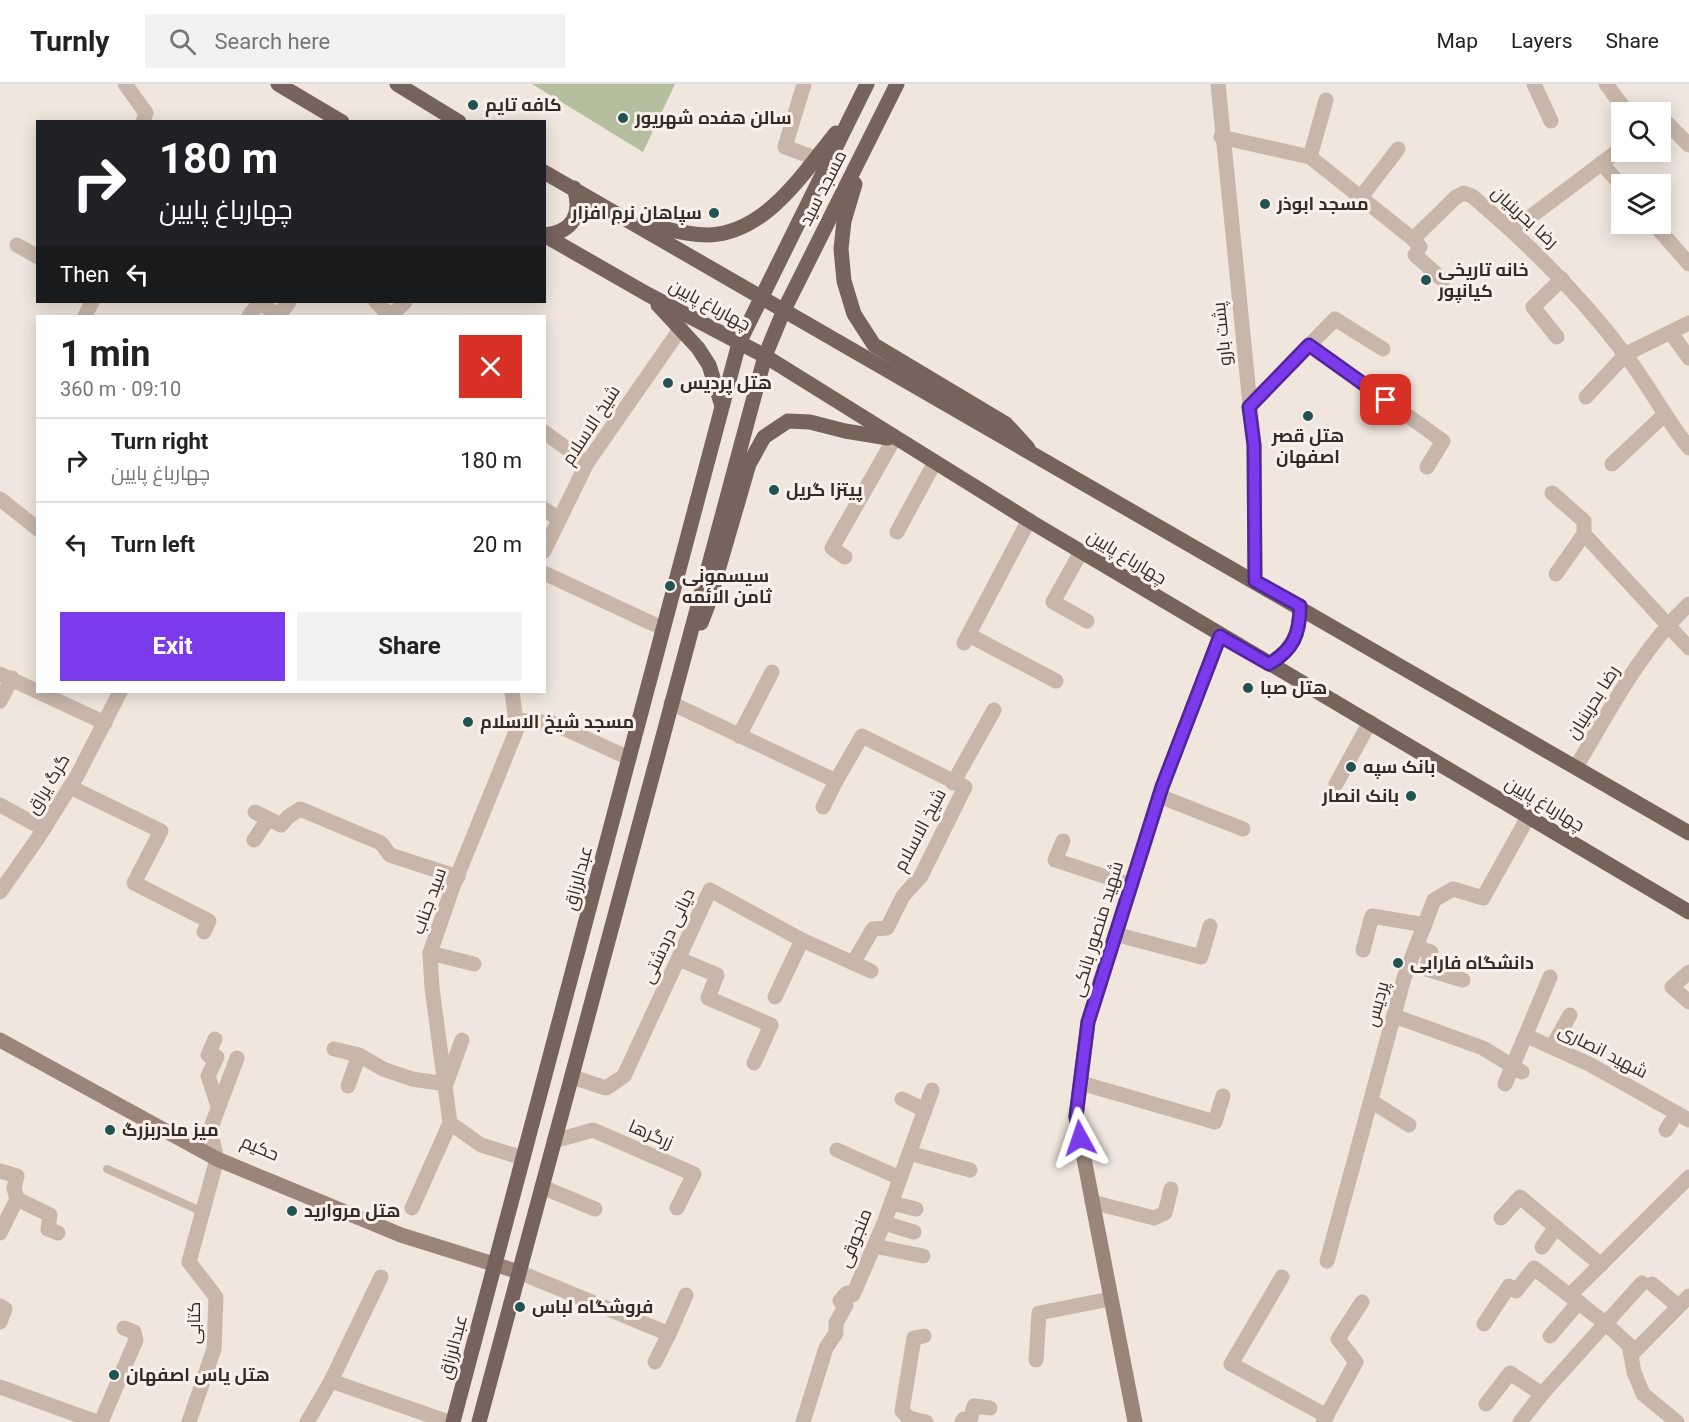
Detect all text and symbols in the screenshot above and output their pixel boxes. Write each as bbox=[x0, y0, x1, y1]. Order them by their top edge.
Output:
search box bbox=[145, 14, 565, 68]
text: Turnly bbox=[30, 25, 109, 58]
icon: search bbox=[166, 25, 199, 58]
text: Search here bbox=[214, 29, 330, 54]
text: Map bbox=[1436, 29, 1478, 53]
text: Layers bbox=[1511, 29, 1572, 53]
text: Share bbox=[1605, 29, 1659, 53]
place label: کافه تایم bbox=[485, 94, 562, 117]
marker: کافه تایم bbox=[466, 98, 480, 112]
map controls bbox=[1611, 102, 1671, 234]
button: search bbox=[1611, 102, 1671, 162]
place label: سالن هفده شهریور bbox=[634, 107, 792, 129]
marker: سالن هفده شهریور bbox=[616, 111, 630, 125]
text: 180 m bbox=[159, 134, 278, 183]
icon: right bbox=[60, 144, 138, 222]
street label: مسجد سید bbox=[795, 147, 850, 229]
button: layers bbox=[1611, 174, 1671, 234]
street label: رضا بحرینیان bbox=[1487, 181, 1563, 253]
place label: مسجد ابوذر bbox=[1276, 193, 1369, 215]
text: چهارباغ پایین bbox=[159, 194, 293, 226]
marker: مسجد ابوذر bbox=[1258, 197, 1272, 211]
place label: سپاهان نرم افزار bbox=[571, 202, 702, 225]
marker: سپاهان نرم افزار bbox=[707, 206, 721, 220]
icon: left bbox=[121, 258, 154, 291]
place label: خانه تاریخی کیانپور bbox=[1437, 259, 1529, 303]
text: Then bbox=[60, 262, 109, 287]
marker: خانه تاریخی کیانپور bbox=[1419, 273, 1433, 287]
street label: چهارباغ پایین bbox=[665, 274, 755, 337]
street label: پشت بارو bbox=[1208, 301, 1237, 367]
text: 1 min bbox=[60, 333, 151, 375]
button: close bbox=[459, 335, 522, 398]
place label: هتل پردیس bbox=[680, 372, 772, 395]
pin bbox=[1360, 374, 1411, 425]
marker: هتل پردیس bbox=[661, 376, 675, 390]
text: 360 m · 09:10 bbox=[60, 377, 181, 401]
street label: شیخ الاسلام bbox=[557, 381, 626, 470]
icon: arrive bbox=[1369, 383, 1402, 416]
marker: هتل قصر اصفهان bbox=[1301, 409, 1315, 423]
place label: هتل قصر اصفهان bbox=[1271, 425, 1344, 468]
text: Turn right bbox=[111, 429, 208, 454]
icon: right bbox=[60, 444, 93, 477]
text: 180 m bbox=[460, 448, 522, 473]
text: چهارباغ پایین bbox=[111, 461, 210, 485]
place label: پیتزا گریل bbox=[786, 479, 863, 502]
marker: پیتزا گریل bbox=[767, 483, 781, 497]
street label: چهارباغ پایین bbox=[1083, 525, 1171, 590]
icon: left bbox=[60, 528, 93, 561]
text: Turn left bbox=[111, 532, 195, 557]
text: 20 m bbox=[473, 532, 522, 557]
place label: سیسمونی ثامن الائمه bbox=[682, 565, 772, 608]
marker: سیسمونی ثامن الائمه bbox=[663, 579, 677, 593]
button: Exit bbox=[60, 612, 285, 681]
button: Share bbox=[297, 612, 522, 681]
street label: رضا بحرینیان bbox=[1562, 661, 1624, 743]
place label: هتل صبا bbox=[1260, 677, 1327, 699]
marker: هتل صبا bbox=[1241, 681, 1255, 695]
place label: مسجد شیخ الاسلام bbox=[480, 711, 634, 734]
marker: مسجد شیخ الاسلام bbox=[461, 715, 475, 729]
street label: گرگ یراق bbox=[21, 750, 75, 819]
place label: بانک سپه bbox=[1363, 756, 1435, 779]
marker: بانک سپه bbox=[1344, 760, 1358, 774]
street label: چهارباغ پایین bbox=[1501, 772, 1589, 837]
street label: شیخ الاسلام bbox=[889, 785, 952, 876]
place label: بانک انصار bbox=[1321, 785, 1399, 806]
marker: بانک انصار bbox=[1404, 789, 1418, 803]
street label: عبدالرزاق bbox=[559, 843, 598, 913]
street label: شهید منصور بانکی bbox=[1066, 859, 1128, 999]
street label: سید جناب bbox=[407, 865, 450, 937]
street label: دیانی دردشتی bbox=[636, 885, 700, 987]
place label: دانشگاه فارابی bbox=[1410, 952, 1534, 974]
marker: دانشگاه فارابی bbox=[1391, 956, 1405, 970]
street label: پردیس bbox=[1360, 979, 1395, 1029]
street label: شهید انصاری bbox=[1555, 1019, 1651, 1083]
position arrow bbox=[1048, 1106, 1112, 1170]
street label: زرگرها bbox=[625, 1115, 677, 1153]
place label: میز مادربزرگ bbox=[122, 1119, 219, 1141]
marker: میز مادربزرگ bbox=[103, 1123, 117, 1137]
street label: حکیم bbox=[237, 1130, 282, 1167]
place label: هتل مروارید bbox=[304, 1200, 401, 1222]
marker: هتل مروارید bbox=[285, 1204, 299, 1218]
street label: منجوقی bbox=[833, 1205, 877, 1271]
place label: فروشگاه لباس bbox=[532, 1296, 653, 1318]
marker: فروشگاه لباس bbox=[513, 1300, 527, 1314]
street label: کتابی bbox=[183, 1302, 205, 1344]
street label: عبدالرزاق bbox=[434, 1312, 473, 1382]
place label: هتل یاس اصفهان bbox=[126, 1364, 270, 1386]
marker: هتل یاس اصفهان bbox=[107, 1368, 121, 1382]

